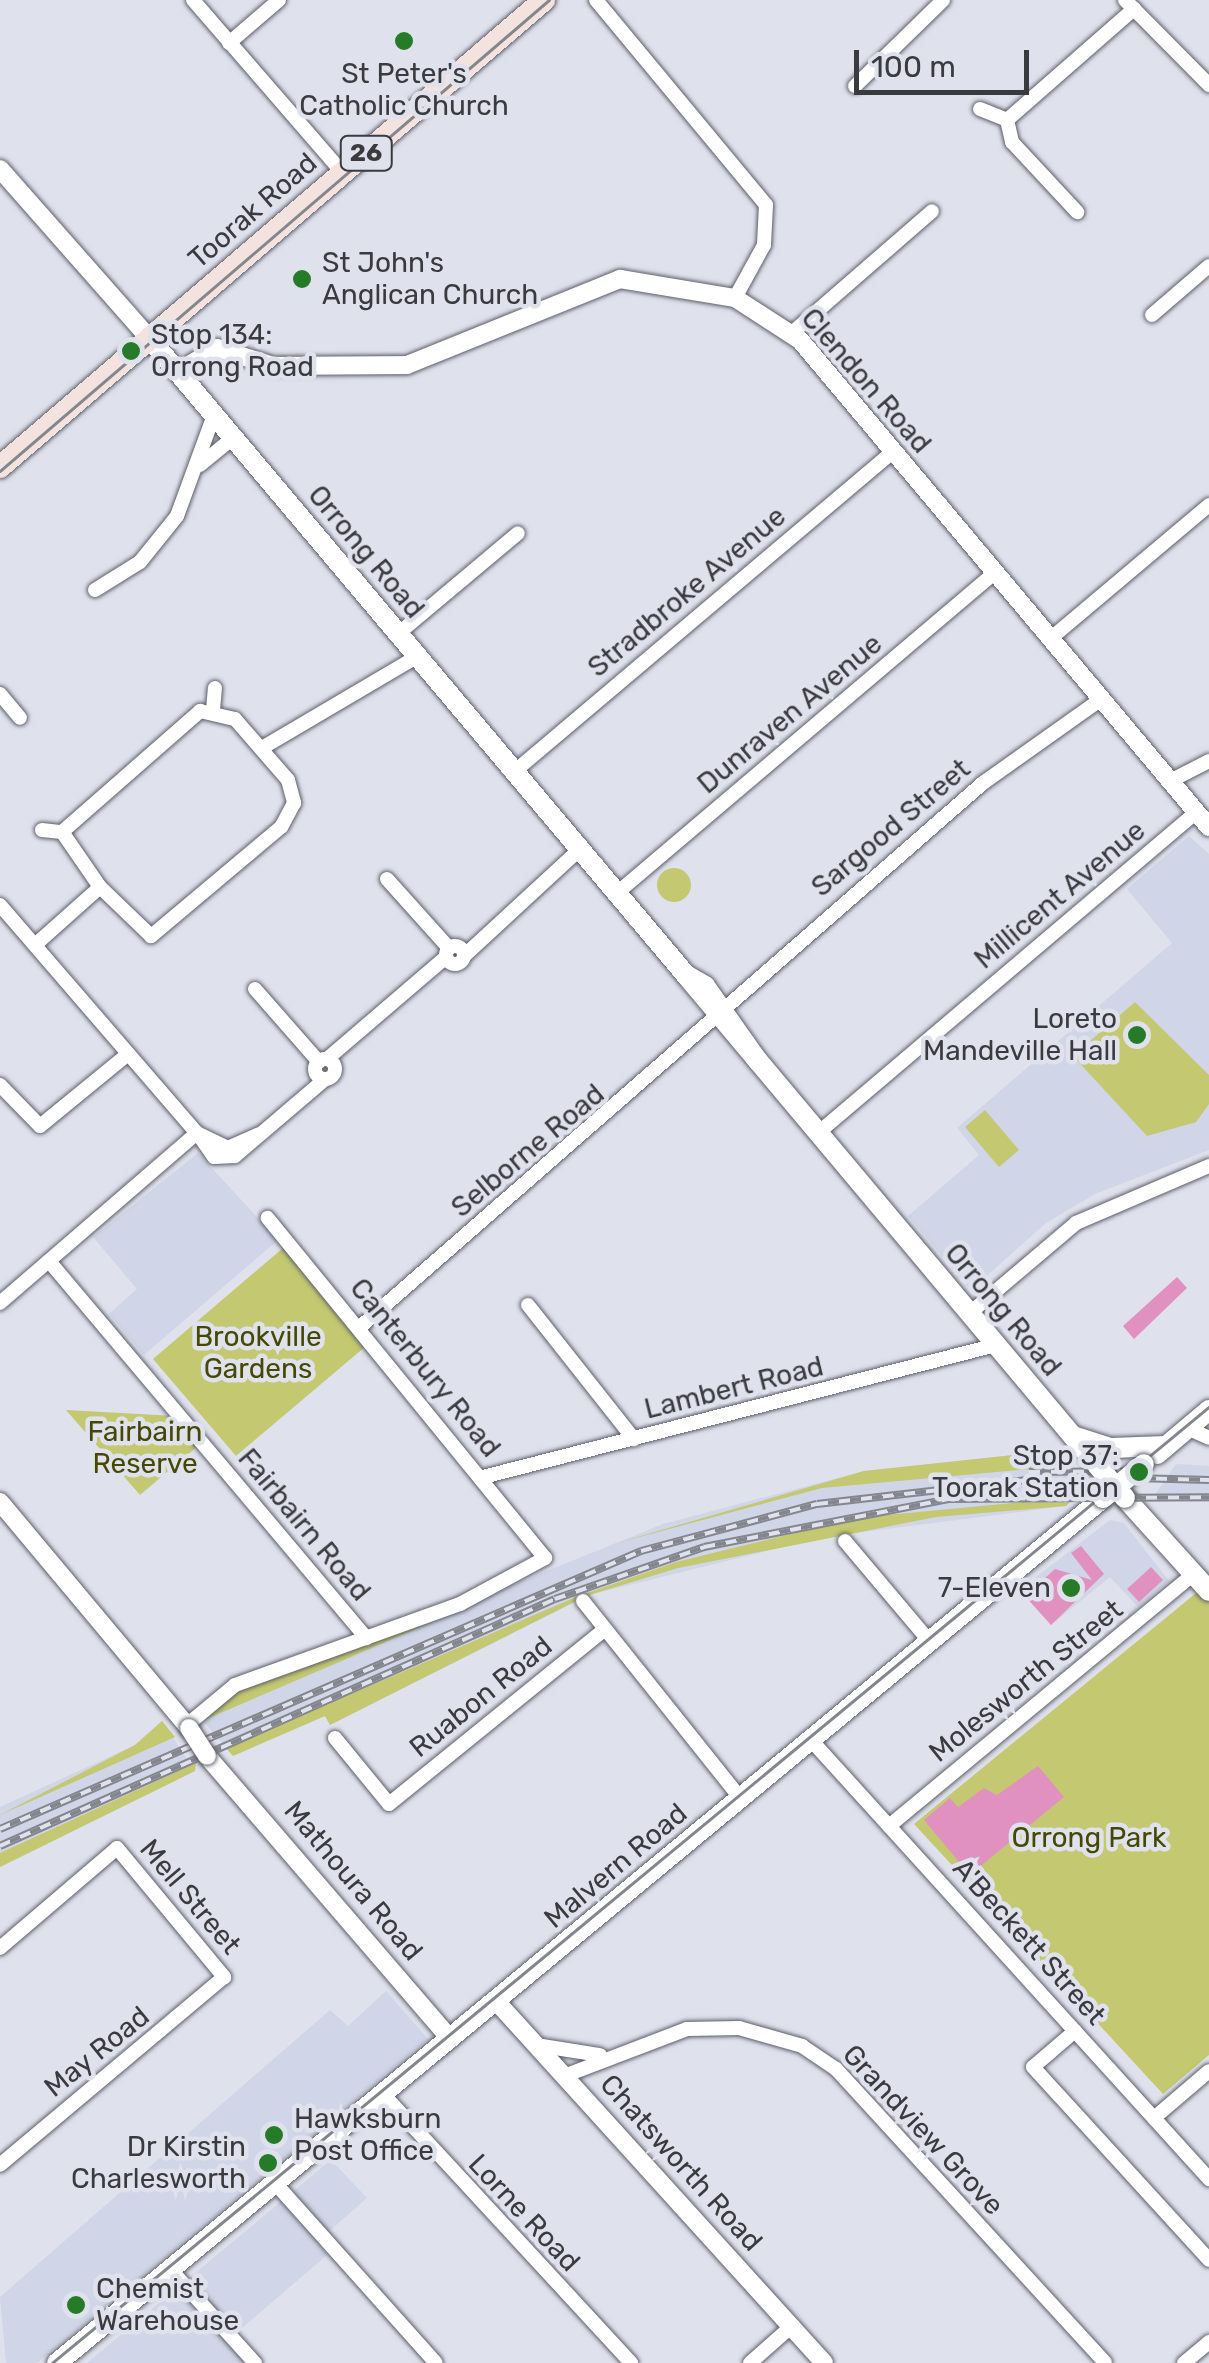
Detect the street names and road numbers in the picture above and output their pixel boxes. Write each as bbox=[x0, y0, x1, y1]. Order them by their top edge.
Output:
road number: 26 bbox=[338, 133, 394, 173]
street label: Toorak Road bbox=[182, 146, 324, 276]
street label: Clendon Road bbox=[794, 302, 938, 460]
street label: Orrong Road bbox=[301, 479, 431, 625]
street label: Stradbroke Avenue bbox=[581, 499, 793, 685]
street label: Dunraven Avenue bbox=[691, 627, 889, 801]
street label: Sargood Street bbox=[805, 752, 977, 904]
street label: Millicent Avenue bbox=[968, 814, 1152, 976]
street label: Selborne Road bbox=[445, 1077, 611, 1225]
street label: Orrong Road bbox=[938, 1237, 1068, 1383]
street label: Canterbury Road bbox=[342, 1272, 508, 1464]
street label: Lambert Road bbox=[641, 1350, 827, 1426]
street label: Fairbairn Road bbox=[231, 1442, 377, 1608]
street label: Molesworth Street bbox=[922, 1593, 1130, 1769]
street label: Ruabon Road bbox=[403, 1629, 559, 1765]
street label: Mathoura Road bbox=[277, 1795, 429, 1967]
street label: Malvern Road bbox=[538, 1797, 694, 1935]
street label: Mell Street bbox=[132, 1833, 248, 1961]
street label: A'Beckett Street bbox=[946, 1852, 1112, 2032]
street label: May Road bbox=[37, 1999, 157, 2105]
street label: Grandview Grove bbox=[835, 2038, 1011, 2222]
street label: Chatsworth Road bbox=[593, 2068, 769, 2258]
street label: Lorne Road bbox=[461, 2147, 587, 2279]

